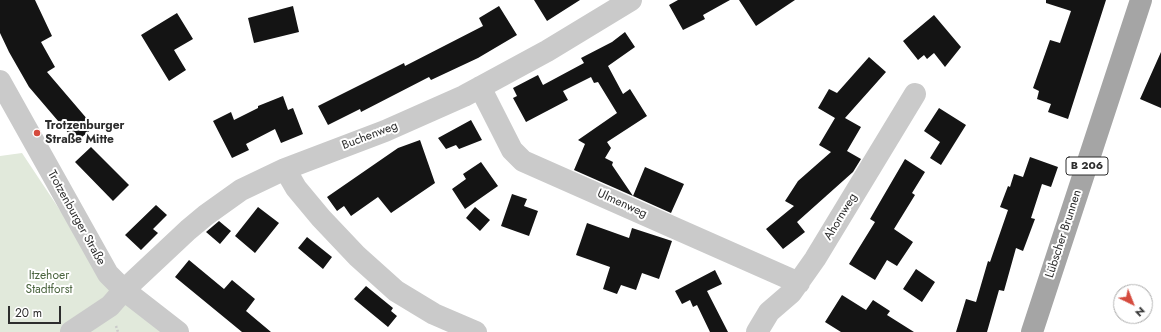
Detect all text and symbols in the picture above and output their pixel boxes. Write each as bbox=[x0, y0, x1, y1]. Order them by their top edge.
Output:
place label: Trotzenburger Straße Mitte bbox=[45, 119, 124, 147]
street label: Buchenweg bbox=[340, 119, 400, 153]
marker: Trotzenburger Straße Mitte bbox=[32, 128, 42, 138]
road number: B 206 bbox=[1066, 157, 1108, 175]
street label: Trotzenburger Straße bbox=[44, 168, 108, 268]
street label: Ulmenweg bbox=[595, 187, 649, 221]
street label: Lübscher Brunnen bbox=[1043, 188, 1085, 280]
street label: Ahornweg bbox=[821, 191, 861, 243]
park label: Itzehoer Stadtforst bbox=[26, 269, 72, 297]
north arrow bbox=[1113, 284, 1153, 324]
scale bar bbox=[10, 298, 63, 324]
text: N bbox=[1132, 303, 1149, 321]
text: 20 m bbox=[15, 304, 42, 322]

